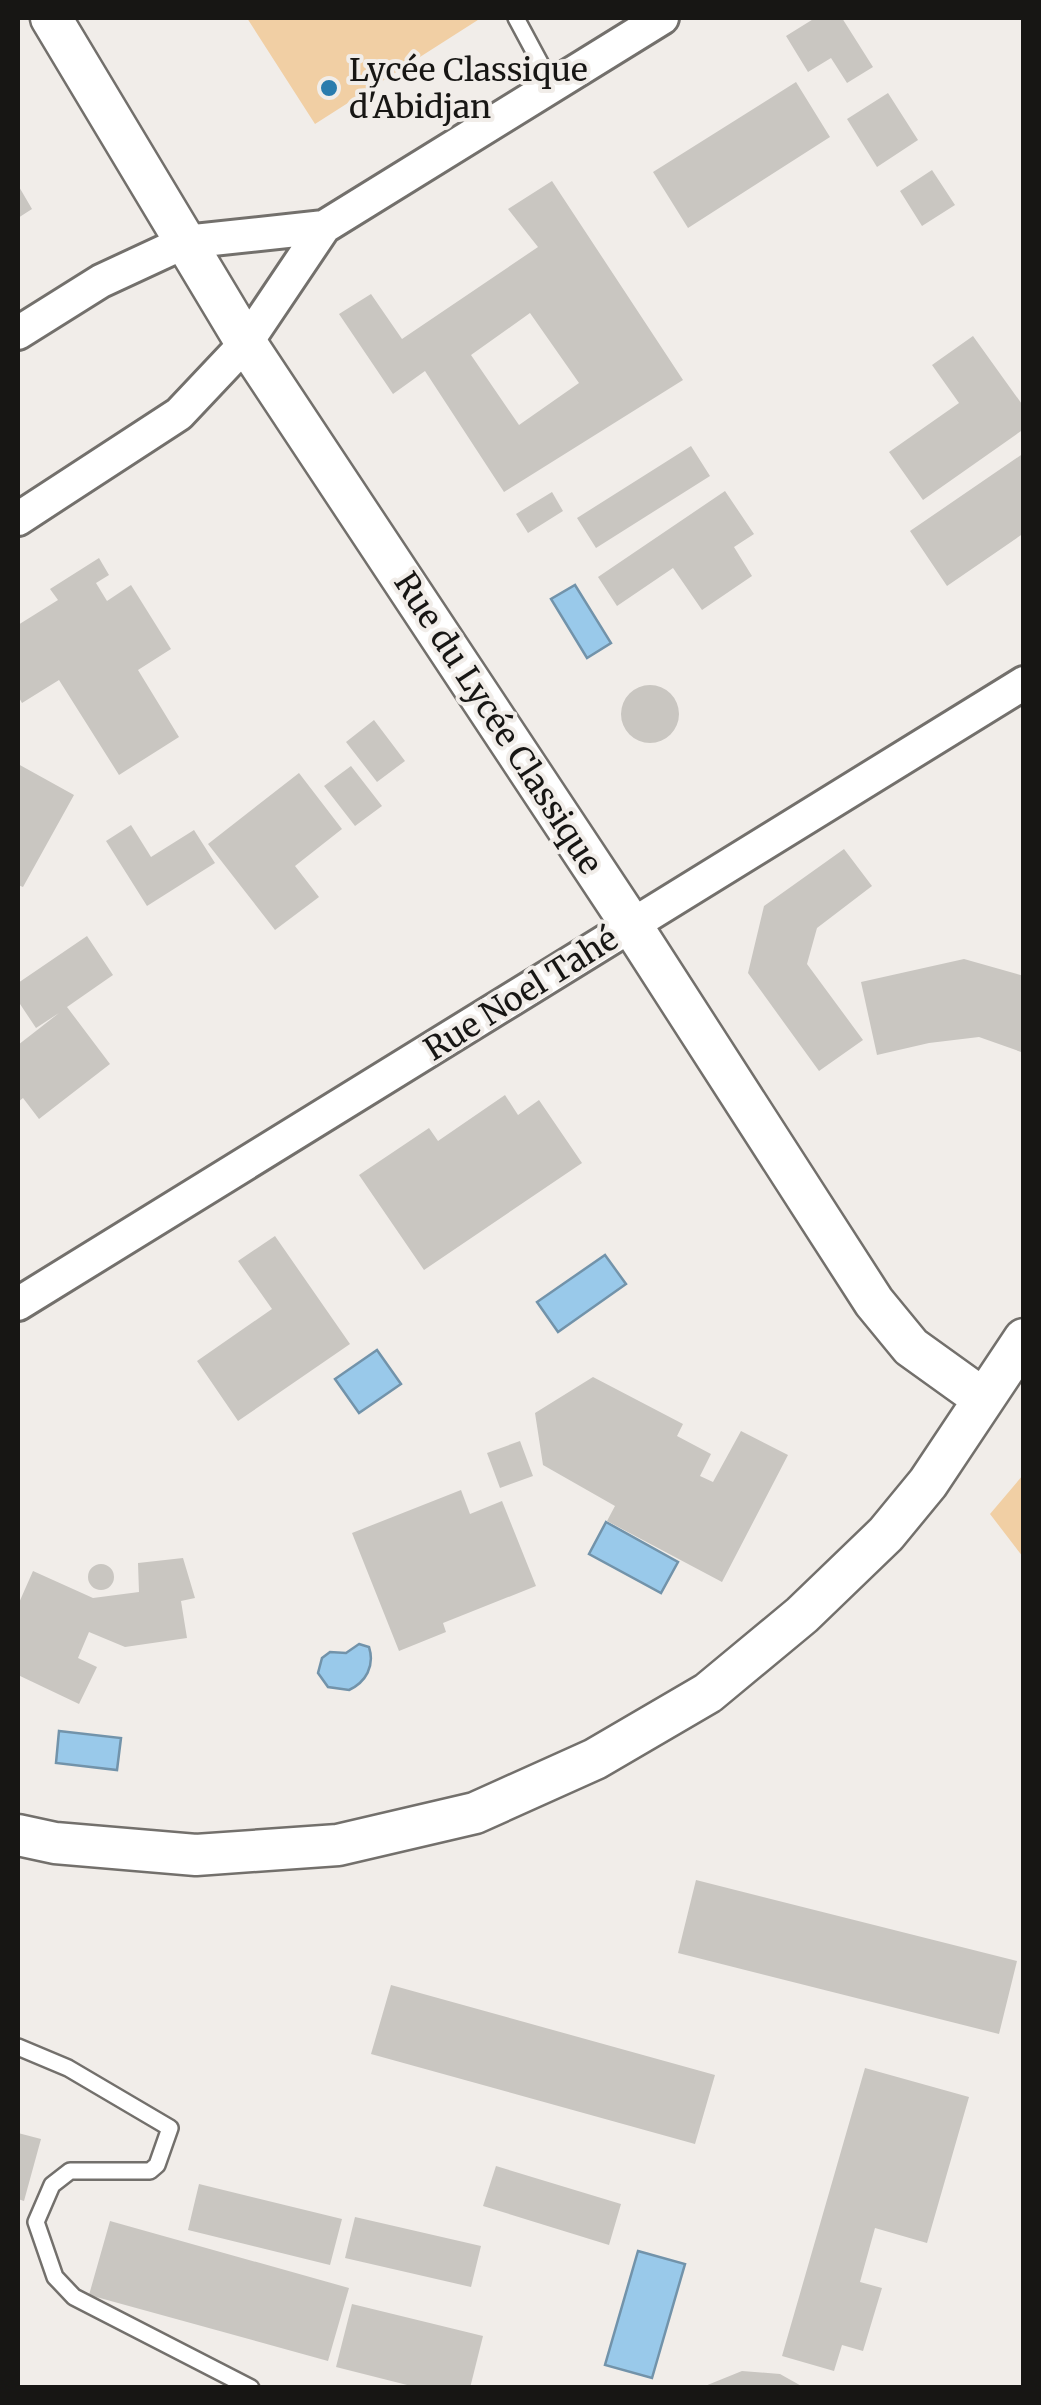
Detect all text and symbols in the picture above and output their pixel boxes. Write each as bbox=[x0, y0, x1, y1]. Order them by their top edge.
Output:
place label: Lycée Classique d'Abidjan bbox=[349, 50, 588, 127]
marker: Lycée Classique d'Abidjan bbox=[318, 77, 340, 99]
street label: Rue du Lycée Classique bbox=[385, 565, 611, 881]
street label: Rue Noel Tahé bbox=[417, 918, 625, 1070]

